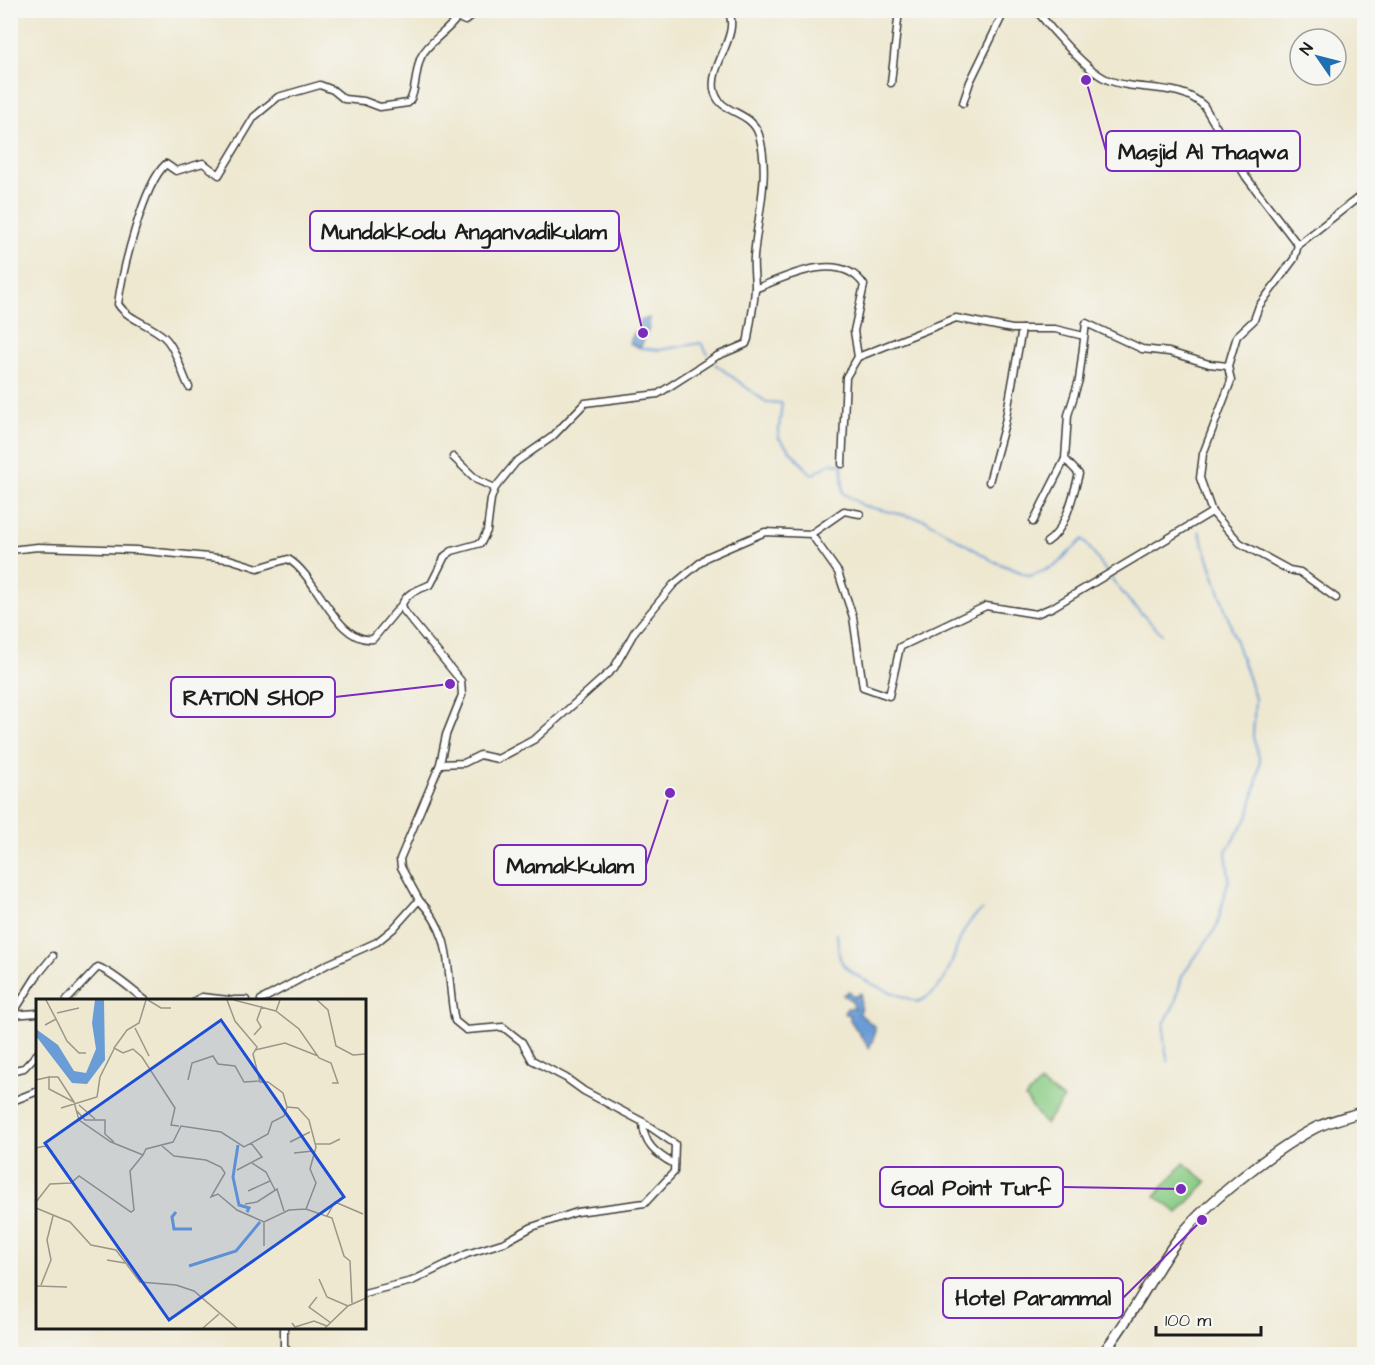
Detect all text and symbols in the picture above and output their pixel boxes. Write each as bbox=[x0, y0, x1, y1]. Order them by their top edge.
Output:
north arrow bbox=[1288, 27, 1348, 87]
text: N bbox=[1295, 39, 1318, 59]
callout: Masjid Al Thaqwa bbox=[1106, 131, 1300, 171]
text: Masjid Al Thaqwa bbox=[1118, 137, 1289, 168]
callout: Mundakkodu Anganvadikulam bbox=[310, 211, 619, 251]
text: Mundakkodu Anganvadikulam bbox=[321, 217, 608, 249]
callout: RATION SHOP bbox=[171, 677, 335, 717]
text: RATION SHOP bbox=[183, 683, 324, 714]
callout: Mamakkulam bbox=[494, 845, 646, 885]
text: Mamakkulam bbox=[506, 851, 635, 882]
inset map bbox=[36, 999, 366, 1329]
callout: Goal Point Turf bbox=[880, 1167, 1063, 1207]
text: Goal Point Turf bbox=[891, 1173, 1052, 1204]
callout: Hotel Parammal bbox=[943, 1278, 1123, 1318]
text: Hotel Parammal bbox=[955, 1283, 1112, 1314]
scale bar bbox=[1156, 1299, 1261, 1337]
text: 100 m bbox=[1165, 1308, 1211, 1333]

